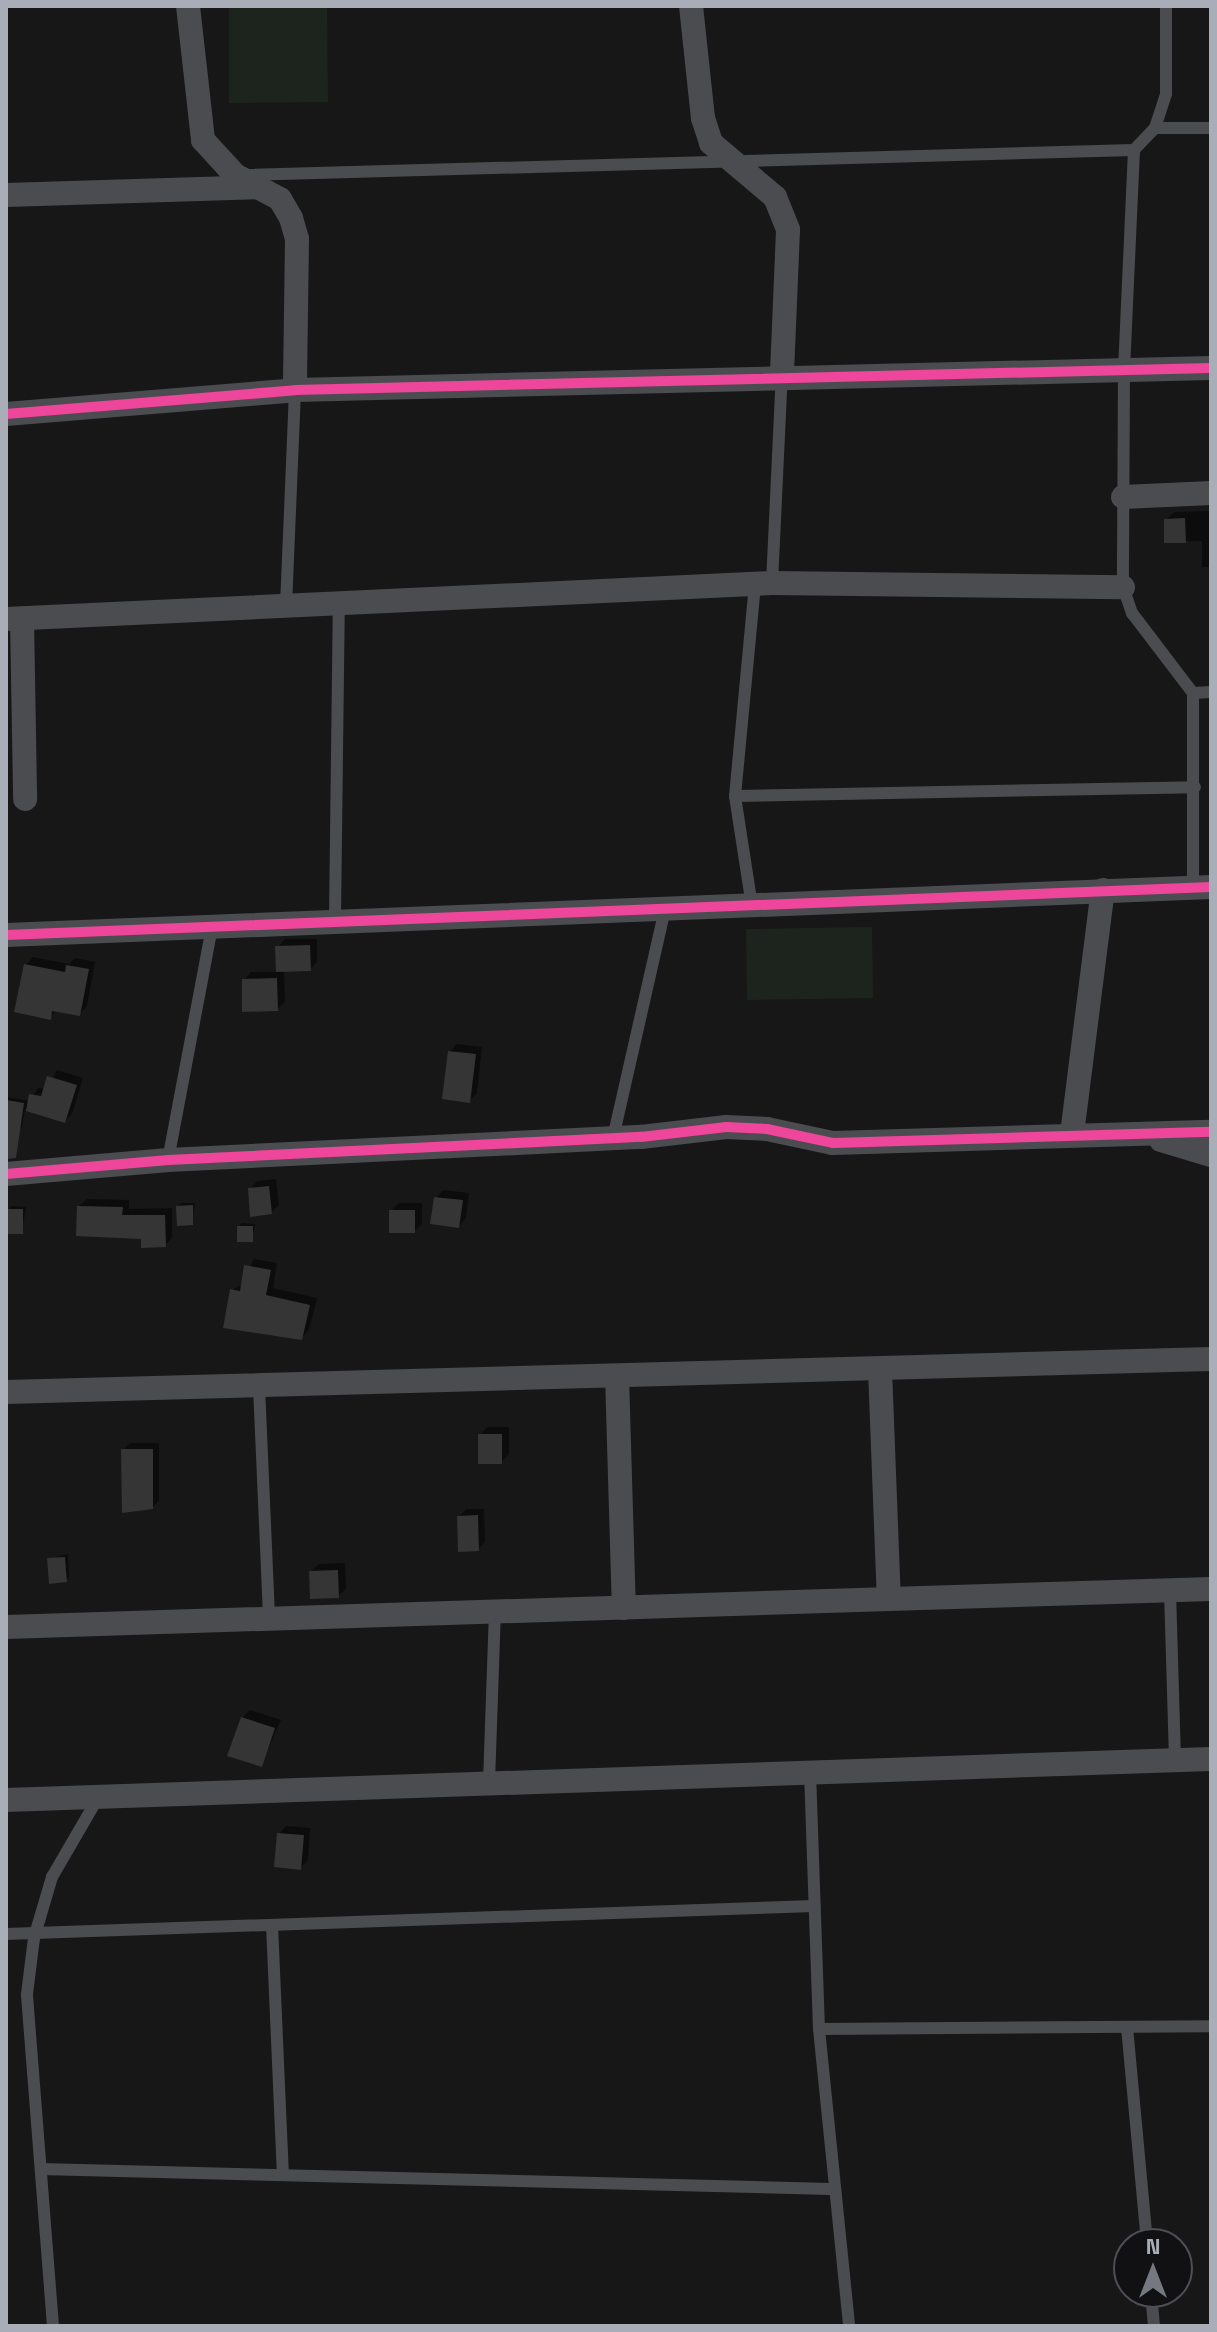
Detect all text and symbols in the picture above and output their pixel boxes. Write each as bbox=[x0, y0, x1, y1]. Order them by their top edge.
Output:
north arrow bbox=[1113, 2228, 1193, 2308]
text: N bbox=[1146, 2232, 1160, 2260]

